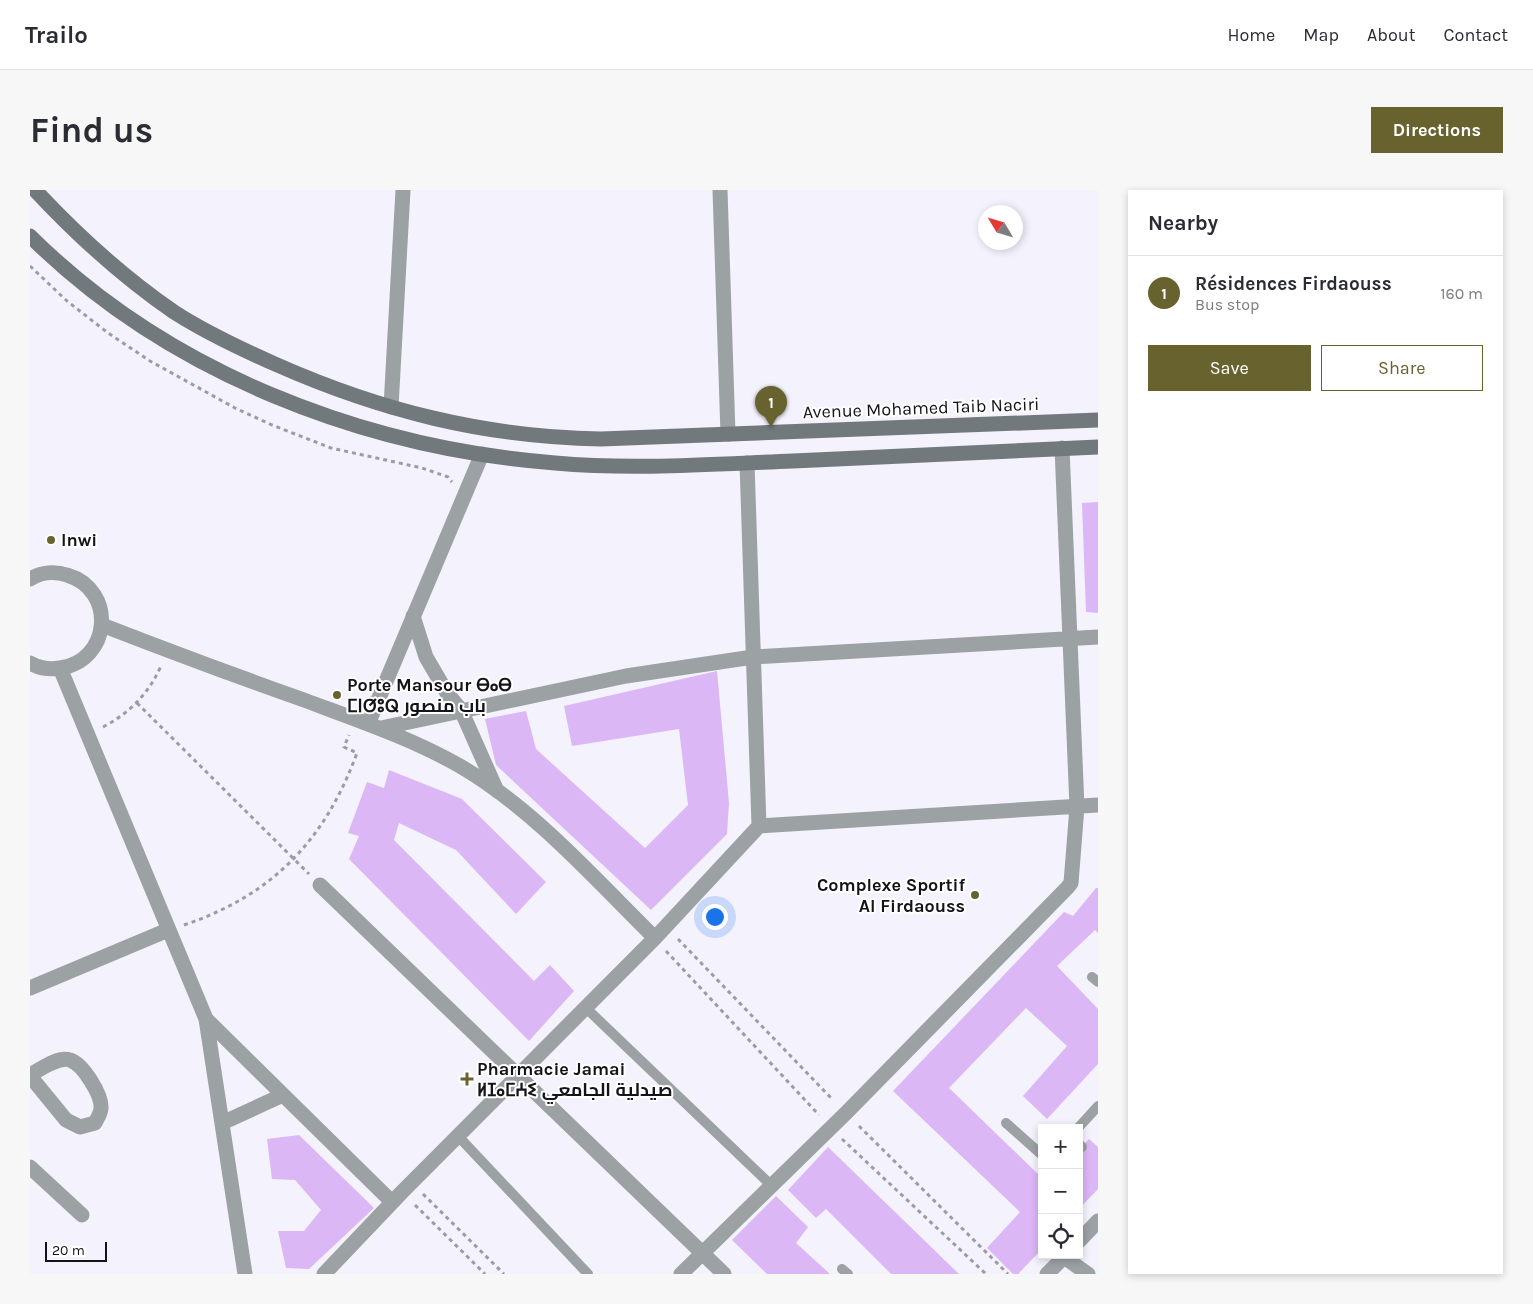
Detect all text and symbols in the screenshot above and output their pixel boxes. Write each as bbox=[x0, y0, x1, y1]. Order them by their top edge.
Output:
text: Trailo bbox=[25, 21, 88, 49]
text: Home bbox=[1227, 24, 1275, 46]
text: Map bbox=[1303, 24, 1339, 46]
text: About bbox=[1367, 24, 1416, 46]
text: Contact bbox=[1444, 24, 1508, 46]
button: Directions bbox=[1371, 107, 1503, 153]
text: Find us bbox=[30, 110, 153, 151]
north arrow bbox=[978, 205, 1023, 250]
text: Nearby bbox=[1148, 211, 1218, 235]
text: Résidences Firdaouss bbox=[1195, 273, 1392, 295]
text: 1 bbox=[1161, 284, 1167, 303]
text: 160 m bbox=[1440, 284, 1483, 303]
text: Bus stop bbox=[1195, 295, 1259, 314]
button: Save bbox=[1148, 345, 1311, 391]
button: Share bbox=[1321, 345, 1483, 391]
pin: 1 bbox=[755, 386, 787, 427]
street label: Avenue Mohamed Taib Naciri bbox=[802, 393, 1040, 423]
place label: Inwi bbox=[61, 529, 97, 551]
marker: Inwi bbox=[45, 534, 57, 546]
place label: Porte Mansour ⴱⴰⴱ ⵎⵏⵚⵓⵕ باب منصور bbox=[347, 674, 512, 717]
marker: Porte Mansour ⴱⴰⴱ ⵎⵏⵚⵓⵕ باب منصور bbox=[331, 689, 343, 701]
place label: Complexe Sportif Al Firdaouss bbox=[817, 874, 965, 917]
marker: Complexe Sportif Al Firdaouss bbox=[969, 889, 981, 901]
your location bbox=[702, 904, 728, 930]
place label: Pharmacie Jamai ⵍⵊⴰⵎⵄⵉ صيدلية الجامعي bbox=[477, 1058, 673, 1105]
marker: Pharmacie Jamai ⵍⵊⴰⵎⵄⵉ صيدلية الجامعي bbox=[461, 1073, 473, 1085]
map controls bbox=[1038, 1124, 1083, 1259]
button: + bbox=[1038, 1124, 1083, 1169]
button: − bbox=[1038, 1169, 1083, 1214]
button: locate bbox=[1038, 1214, 1083, 1259]
scale bar bbox=[45, 1239, 108, 1262]
text: 20 m bbox=[52, 1242, 85, 1259]

